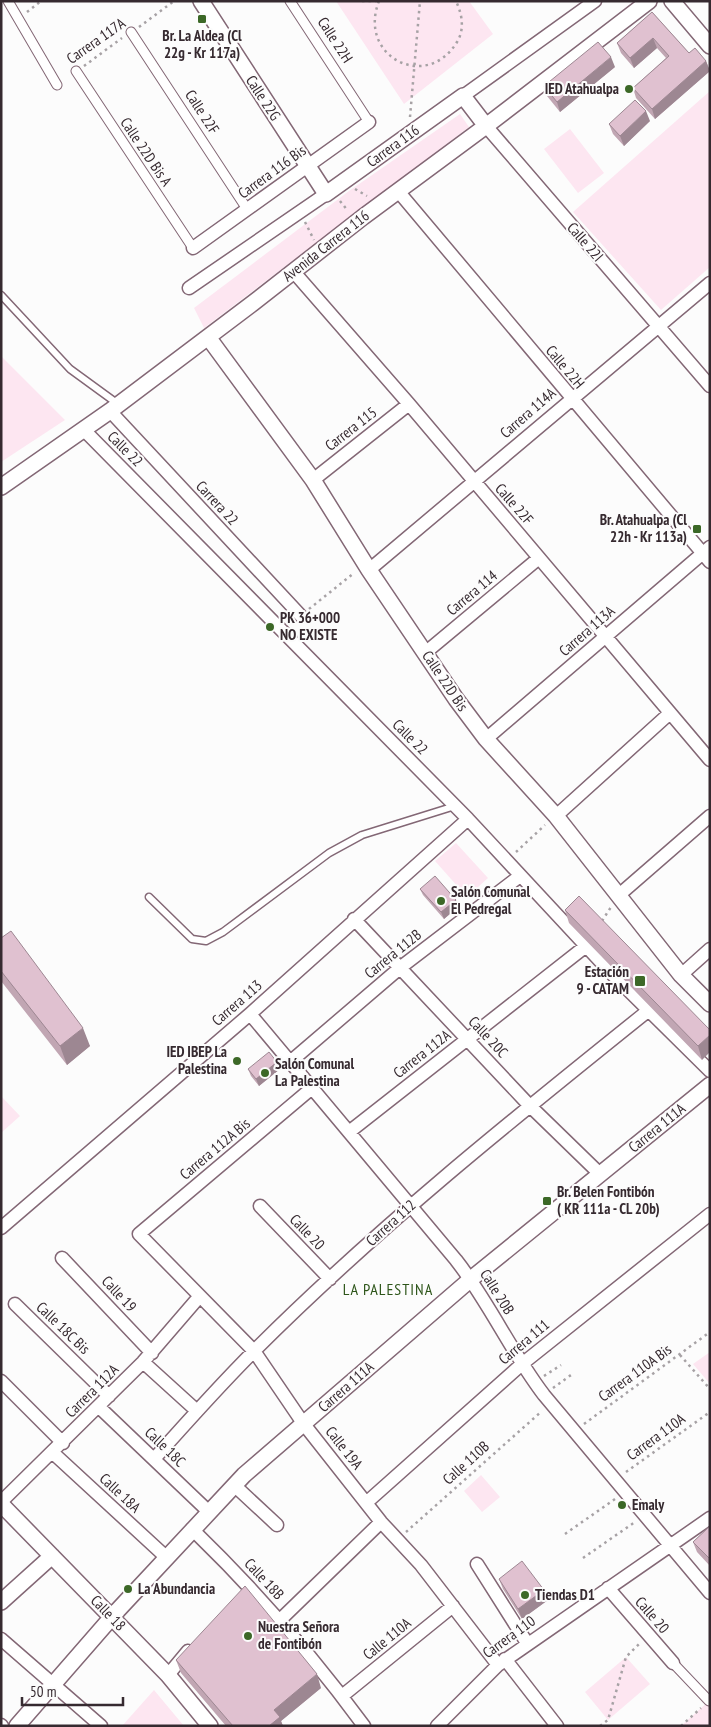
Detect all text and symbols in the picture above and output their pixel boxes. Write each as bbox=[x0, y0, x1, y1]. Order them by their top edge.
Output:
street label: Carrera 117A bbox=[63, 13, 130, 68]
marker: Br. La Aldea (Cl 22g - Kr 117a) bbox=[196, 13, 208, 25]
street label: Calle 22H bbox=[314, 13, 357, 66]
place label: Br. La Aldea (Cl 22g - Kr 117a) bbox=[162, 26, 242, 62]
street label: Calle 22G bbox=[242, 72, 285, 124]
place label: IED Atahualpa bbox=[545, 79, 619, 98]
marker: IED Atahualpa bbox=[623, 83, 635, 95]
street label: Calle 22F bbox=[181, 86, 224, 137]
street label: Calle 22D Bis A bbox=[116, 114, 177, 190]
street label: Carrera 116 bbox=[363, 120, 423, 171]
street label: Carrera 116 Bis bbox=[234, 141, 309, 203]
street label: Avenida Carrera 116 bbox=[279, 206, 373, 285]
street label: Calle 22I bbox=[563, 218, 608, 265]
street label: Calle 22H bbox=[542, 341, 589, 392]
street label: Carrera 114A bbox=[496, 383, 560, 442]
street label: Carrera 115 bbox=[321, 402, 380, 455]
street label: Calle 22 bbox=[104, 427, 147, 470]
street label: Carrera 22 bbox=[192, 476, 243, 529]
street label: Calle 22F bbox=[491, 479, 538, 528]
place label: Br. Atahualpa (Cl 22h - Kr 113a) bbox=[600, 510, 687, 546]
marker: Br. Atahualpa (Cl 22h - Kr 113a) bbox=[691, 523, 703, 535]
street label: Carrera 114 bbox=[442, 566, 501, 619]
street label: Carrera 113A bbox=[555, 601, 619, 660]
place label: PK 36+000 NO EXISTE bbox=[280, 608, 340, 644]
marker: PK 36+000 NO EXISTE bbox=[264, 621, 276, 633]
street label: Calle 22D Bis bbox=[418, 647, 473, 715]
street label: Calle 22 bbox=[389, 715, 432, 758]
place label: Salón Comunal El Pedregal bbox=[451, 882, 530, 918]
marker: Salón Comunal El Pedregal bbox=[435, 895, 447, 907]
street label: Carrera 112B bbox=[360, 925, 425, 982]
place label: Estación 9 - CATAM bbox=[577, 962, 629, 998]
marker: Estación 9 - CATAM bbox=[633, 974, 647, 988]
street label: Carrera 113 bbox=[208, 976, 266, 1030]
street label: Calle 20C bbox=[465, 1012, 512, 1061]
street label: Carrera 112A bbox=[389, 1025, 455, 1082]
place label: IED IBEP La Palestina bbox=[166, 1042, 227, 1078]
place label: Salón Comunal La Palestina bbox=[275, 1054, 354, 1090]
marker: IED IBEP La Palestina bbox=[231, 1055, 243, 1067]
marker: Salón Comunal La Palestina bbox=[259, 1067, 271, 1079]
street label: Carrera 111A bbox=[624, 1098, 690, 1156]
street label: Carrera 112A Bis bbox=[176, 1114, 254, 1183]
place label: Br. Belen Fontibón ( KR 111a - CL 20b) bbox=[557, 1182, 660, 1218]
street label: Carrera 112 bbox=[362, 1195, 420, 1250]
marker: Br. Belen Fontibón ( KR 111a - CL 20b) bbox=[541, 1195, 553, 1207]
street label: Calle 20 bbox=[286, 1210, 329, 1254]
street label: Calle 20B bbox=[476, 1266, 519, 1318]
street label: Calle 19 bbox=[98, 1272, 141, 1316]
district label: LA PALESTINA bbox=[343, 1279, 433, 1299]
street label: Calle 18C Bis bbox=[32, 1297, 94, 1358]
street label: Carrera 111 bbox=[494, 1315, 553, 1368]
street label: Carrera 110A Bis bbox=[594, 1340, 675, 1406]
street label: Carrera 111A bbox=[314, 1357, 378, 1416]
street label: Carrera 112A bbox=[61, 1359, 123, 1421]
street label: Carrera 110A bbox=[623, 1408, 689, 1464]
street label: Calle 19A bbox=[322, 1422, 368, 1474]
street label: Calle 18C bbox=[141, 1423, 190, 1471]
street label: Calle 110B bbox=[438, 1437, 493, 1489]
street label: Calle 18A bbox=[96, 1469, 146, 1517]
place label: Emaly bbox=[632, 1495, 665, 1514]
marker: Emaly bbox=[616, 1499, 628, 1511]
street label: Calle 18B bbox=[241, 1554, 288, 1603]
place label: La Abundancia bbox=[138, 1579, 215, 1598]
marker: La Abundancia bbox=[122, 1583, 134, 1595]
place label: Tiendas D1 bbox=[535, 1585, 595, 1604]
marker: Tiendas D1 bbox=[519, 1589, 531, 1601]
street label: Calle 18 bbox=[87, 1591, 130, 1635]
street label: Calle 20 bbox=[631, 1592, 674, 1637]
street label: Carrera 110 bbox=[479, 1611, 539, 1662]
street label: Calle 110A bbox=[359, 1613, 415, 1664]
place label: Nuestra Señora de Fontibón bbox=[258, 1617, 340, 1653]
marker: Nuestra Señora de Fontibón bbox=[242, 1630, 254, 1642]
scale bar bbox=[22, 1674, 124, 1706]
text: 50 m bbox=[30, 1682, 56, 1701]

